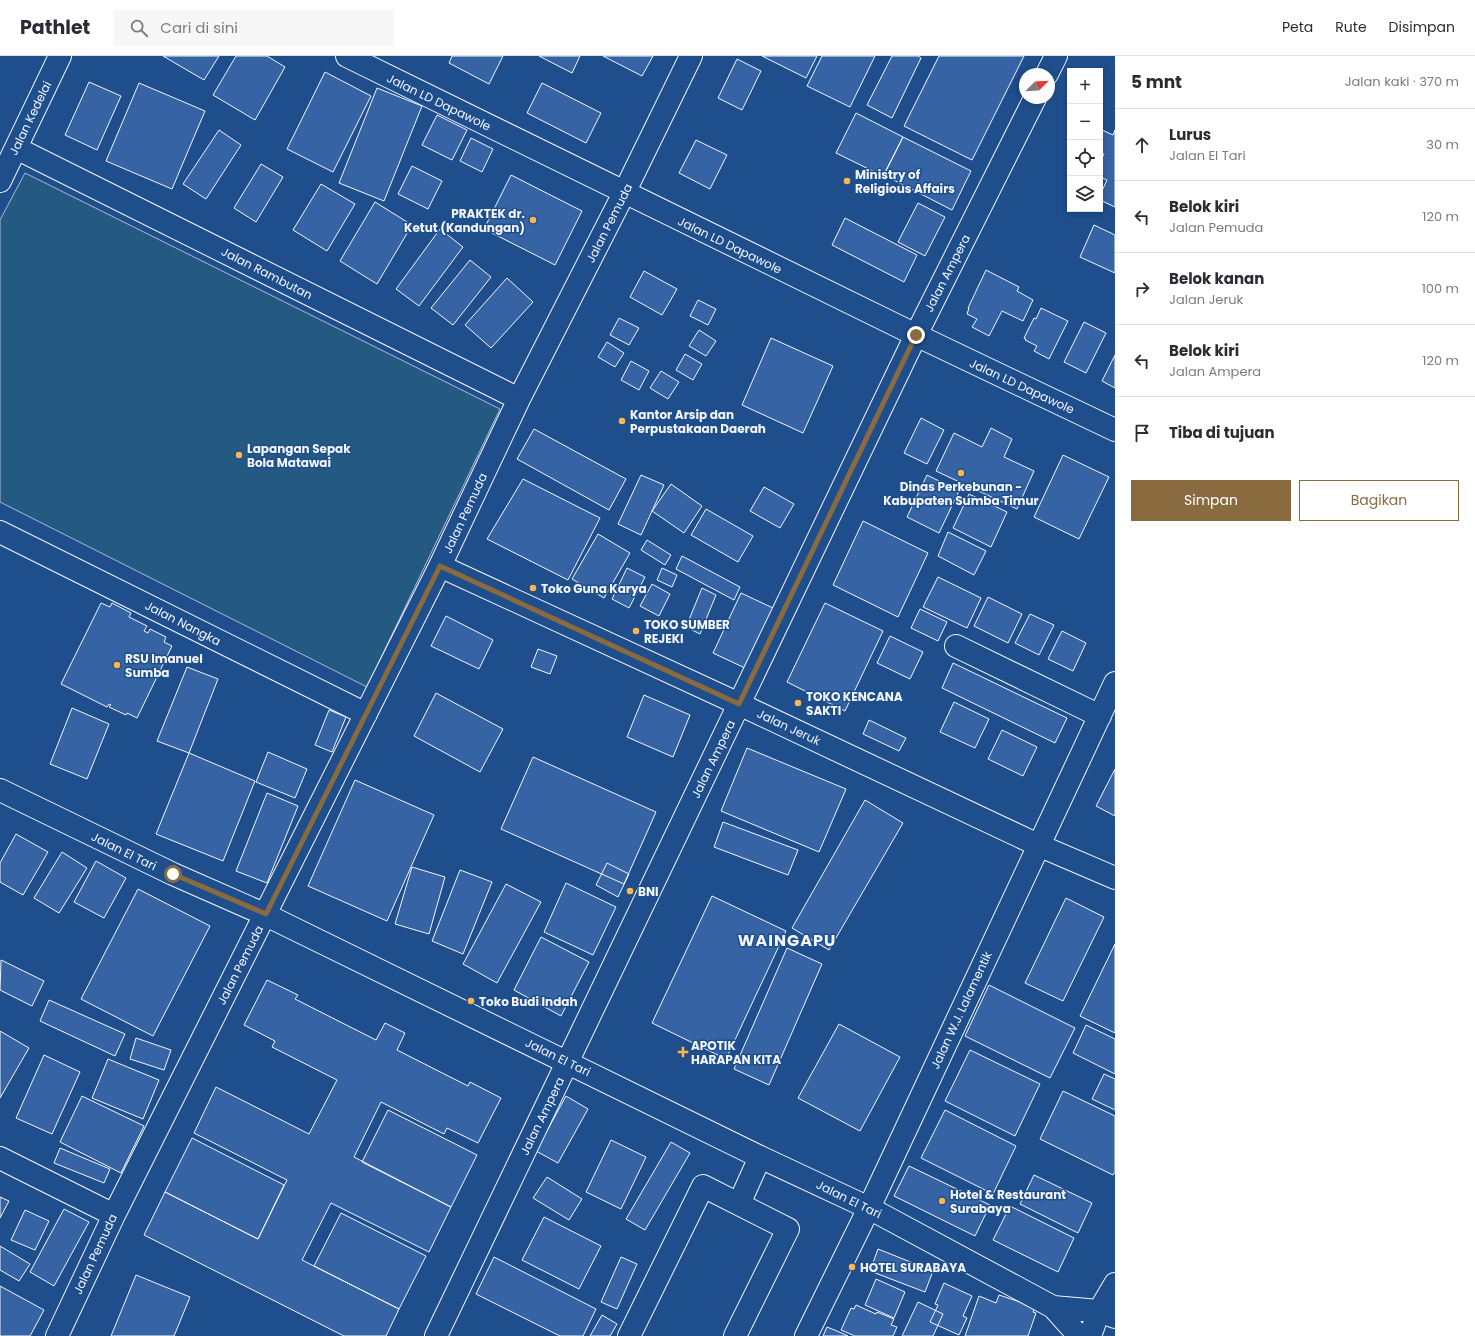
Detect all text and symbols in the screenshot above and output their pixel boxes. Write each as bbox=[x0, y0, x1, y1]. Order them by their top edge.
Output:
search box bbox=[114, 10, 394, 46]
text: Pathlet bbox=[20, 14, 90, 41]
icon: search bbox=[128, 17, 150, 39]
text: Cari di sini bbox=[160, 17, 238, 38]
text: Peta bbox=[1282, 17, 1313, 37]
text: Rute bbox=[1335, 17, 1367, 37]
text: Disimpan bbox=[1389, 17, 1455, 37]
north arrow bbox=[1019, 68, 1055, 104]
map controls bbox=[1067, 68, 1103, 212]
button: + bbox=[1067, 68, 1103, 104]
street label: Jalan LD Dapawole bbox=[384, 69, 494, 135]
text: 5 mnt bbox=[1131, 70, 1182, 94]
text: Jalan kaki · 370 m bbox=[1345, 72, 1459, 91]
street label: Jalan Kedelai bbox=[5, 78, 55, 158]
button: − bbox=[1067, 104, 1103, 140]
text: Lurus bbox=[1169, 124, 1211, 145]
icon: ahead bbox=[1131, 134, 1153, 156]
text: 30 m bbox=[1426, 135, 1459, 154]
button: locate bbox=[1067, 140, 1103, 176]
text: Jalan El Tari bbox=[1169, 146, 1246, 165]
place label: Ministry of Religious Affairs bbox=[855, 166, 955, 197]
marker: Ministry of Religious Affairs bbox=[842, 176, 852, 186]
button: layers bbox=[1067, 176, 1103, 212]
street label: Jalan Pemuda bbox=[582, 180, 636, 266]
text: Belok kiri bbox=[1169, 196, 1239, 217]
place label: PRAKTEK dr. Ketut (Kandungan) bbox=[404, 205, 525, 236]
icon: left bbox=[1131, 206, 1153, 228]
text: 120 m bbox=[1422, 207, 1459, 226]
street label: Jalan LD Dapawole bbox=[675, 212, 785, 278]
marker: PRAKTEK dr. Ketut (Kandungan) bbox=[528, 215, 538, 225]
text: Jalan Pemuda bbox=[1169, 218, 1263, 237]
street label: Jalan Ampera bbox=[920, 231, 974, 315]
street label: Jalan Rambutan bbox=[219, 243, 315, 303]
text: Belok kanan bbox=[1169, 268, 1264, 289]
icon: right bbox=[1131, 278, 1153, 300]
text: 100 m bbox=[1422, 279, 1459, 298]
text: Jalan Jeruk bbox=[1169, 290, 1243, 309]
route end bbox=[907, 326, 925, 344]
text: Belok kiri bbox=[1169, 340, 1239, 361]
icon: left bbox=[1131, 350, 1153, 372]
text: 120 m bbox=[1422, 351, 1459, 370]
street label: Jalan LD Dapawole bbox=[967, 354, 1077, 418]
text: Jalan Ampera bbox=[1169, 362, 1261, 381]
place label: Kantor Arsip dan Perpustakaan Daerah bbox=[630, 406, 766, 437]
marker: Kantor Arsip dan Perpustakaan Daerah bbox=[617, 416, 627, 426]
icon: arrive bbox=[1131, 422, 1153, 444]
text: Tiba di tujuan bbox=[1169, 422, 1275, 443]
place label: Lapangan Sepak Bola Matawai bbox=[247, 440, 351, 471]
marker: Lapangan Sepak Bola Matawai bbox=[234, 450, 244, 460]
marker: Dinas Perkebunan - Kabupaten Sumba Timur bbox=[956, 468, 966, 478]
street label: Jalan Pemuda bbox=[439, 470, 491, 556]
place label: Dinas Perkebunan - Kabupaten Sumba Timur bbox=[883, 478, 1039, 509]
button: Simpan bbox=[1131, 480, 1291, 521]
button: Bagikan bbox=[1299, 480, 1459, 521]
place label: Toko Guna Karya bbox=[541, 580, 647, 597]
marker: Toko Guna Karya bbox=[528, 583, 538, 593]
street label: Jalan Nangka bbox=[142, 597, 224, 649]
place label: TOKO SUMBER REJEKI bbox=[644, 616, 730, 647]
marker: TOKO SUMBER REJEKI bbox=[631, 626, 641, 636]
place label: RSU Imanuel Sumba bbox=[125, 650, 203, 681]
marker: RSU Imanuel Sumba bbox=[112, 660, 122, 670]
place label: TOKO KENCANA SAKTI bbox=[806, 688, 903, 719]
marker: TOKO KENCANA SAKTI bbox=[793, 698, 803, 708]
street label: Jalan Jeruk bbox=[754, 705, 824, 750]
street label: Jalan Ampera bbox=[687, 717, 739, 801]
street label: Jalan El Tari bbox=[88, 828, 160, 874]
route start bbox=[164, 865, 182, 883]
place label: BNI bbox=[638, 883, 658, 900]
marker: BNI bbox=[625, 886, 635, 896]
street label: Jalan Pemuda bbox=[213, 922, 267, 1008]
district label: WAINGAPU bbox=[738, 929, 836, 952]
street label: Jalan W.J. Lalamentik bbox=[926, 948, 996, 1072]
place label: Toko Budi Indah bbox=[479, 993, 578, 1010]
marker: Toko Budi Indah bbox=[466, 996, 476, 1006]
street label: Jalan El Tari bbox=[522, 1034, 594, 1080]
place label: APOTIK HARAPAN KITA bbox=[691, 1037, 781, 1068]
marker: APOTIK HARAPAN KITA bbox=[678, 1047, 688, 1057]
street label: Jalan Ampera bbox=[516, 1074, 568, 1158]
street label: Jalan El Tari bbox=[813, 1176, 885, 1222]
place label: Hotel & Restaurant Surabaya bbox=[950, 1186, 1066, 1217]
marker: Hotel & Restaurant Surabaya bbox=[937, 1196, 947, 1206]
street label: Jalan Pemuda bbox=[69, 1211, 121, 1297]
place label: HOTEL SURABAYA bbox=[860, 1259, 966, 1276]
marker: HOTEL SURABAYA bbox=[847, 1262, 857, 1272]

